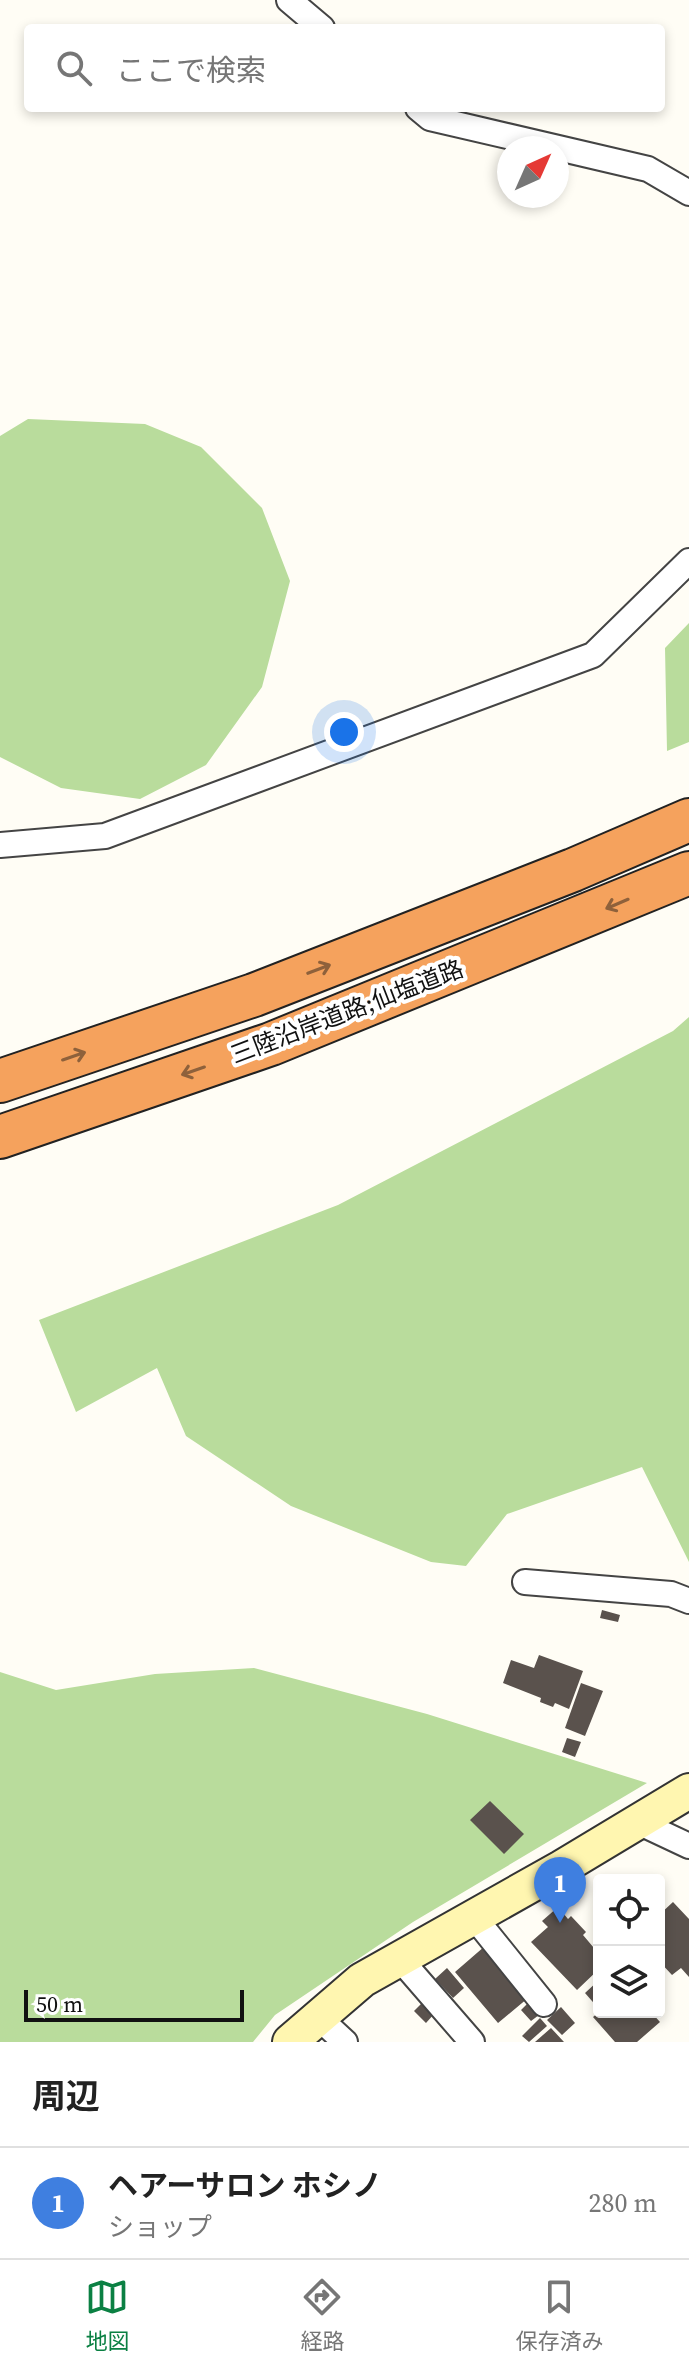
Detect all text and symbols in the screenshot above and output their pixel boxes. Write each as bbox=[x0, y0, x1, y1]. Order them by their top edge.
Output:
search box bbox=[24, 24, 665, 112]
icon: search bbox=[52, 46, 96, 90]
text: ここで検索 bbox=[116, 50, 266, 91]
north arrow bbox=[497, 136, 569, 208]
your location bbox=[324, 712, 364, 752]
one-way arrow bbox=[606, 897, 630, 912]
street label: 三陸沿岸道路;仙塩道路 bbox=[226, 952, 468, 1071]
one-way arrow bbox=[306, 961, 331, 976]
one-way arrow bbox=[61, 1047, 86, 1062]
one-way arrow bbox=[181, 1064, 206, 1079]
pin: 1 bbox=[534, 1857, 586, 1923]
map controls bbox=[593, 1874, 665, 2018]
button: locate bbox=[593, 1874, 665, 1946]
button: layers bbox=[593, 1946, 665, 2018]
scale bar bbox=[24, 1986, 244, 2022]
text: 50 m bbox=[36, 1989, 83, 2019]
text: 周辺 bbox=[32, 2073, 100, 2119]
text: ヘアーサロン ホシノ bbox=[108, 2165, 382, 2206]
text: 1 bbox=[51, 2185, 65, 2221]
text: 280 m bbox=[589, 2185, 657, 2221]
text: ショップ bbox=[108, 2209, 212, 2245]
tab: 地図 bbox=[85, 2275, 130, 2356]
tab: 経路 bbox=[300, 2275, 345, 2356]
tab: 保存済み bbox=[515, 2275, 604, 2356]

